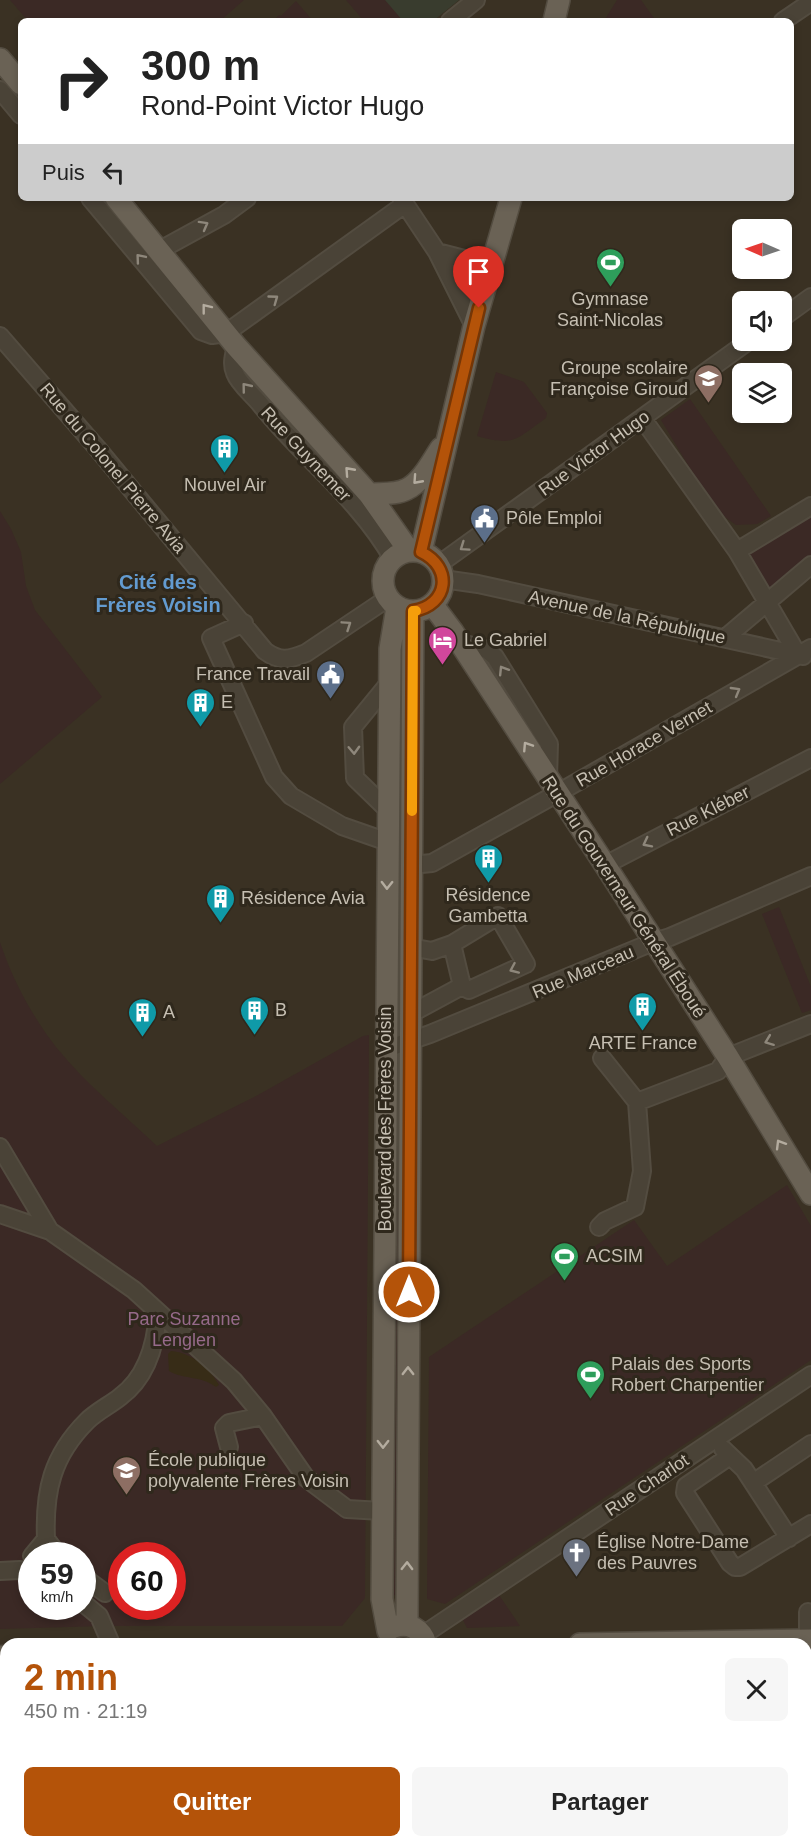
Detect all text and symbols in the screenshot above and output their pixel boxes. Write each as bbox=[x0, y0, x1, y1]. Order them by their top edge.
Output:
icon: right bbox=[42, 42, 120, 120]
text: 300 m bbox=[141, 42, 260, 89]
text: Rond-Point Victor Hugo bbox=[141, 91, 424, 121]
icon: left bbox=[97, 156, 130, 189]
text: Puis bbox=[42, 160, 85, 185]
north arrow bbox=[732, 219, 792, 279]
map controls bbox=[732, 219, 792, 423]
one-way arrow bbox=[198, 221, 208, 233]
pin bbox=[453, 246, 504, 308]
sports icon: Gymnase Saint-Nicolas bbox=[594, 246, 626, 288]
one-way arrow bbox=[136, 254, 147, 265]
icon: arrive bbox=[462, 255, 495, 288]
place label: Gymnase Saint-Nicolas bbox=[557, 289, 663, 330]
button: sound bbox=[732, 291, 792, 351]
one-way arrow bbox=[267, 295, 278, 306]
one-way arrow bbox=[203, 304, 214, 315]
place label: Groupe scolaire Françoise Giroud bbox=[550, 358, 688, 399]
school or university icon: Groupe scolaire Françoise Giroud bbox=[693, 362, 725, 404]
button: layers bbox=[732, 363, 792, 423]
street label: Rue du Colonel Pierre Avia bbox=[36, 379, 191, 558]
one-way arrow bbox=[242, 383, 253, 394]
street label: Rue Guynemer bbox=[257, 403, 355, 505]
street label: Rue Victor Hugo bbox=[535, 406, 653, 500]
building icon: Nouvel Air bbox=[209, 432, 241, 474]
one-way arrow bbox=[345, 467, 356, 478]
one-way arrow bbox=[413, 473, 424, 483]
place label: Nouvel Air bbox=[184, 475, 266, 495]
public building icon: Pôle Emploi bbox=[469, 502, 501, 544]
place label: Pôle Emploi bbox=[506, 508, 602, 528]
one-way arrow bbox=[460, 539, 471, 550]
district label: Cité des Frères Voisin bbox=[95, 571, 221, 616]
street label: Avenue de la République bbox=[527, 586, 727, 648]
one-way arrow bbox=[341, 621, 352, 632]
hotel icon: Le Gabriel bbox=[427, 624, 459, 666]
place label: Le Gabriel bbox=[464, 630, 547, 650]
public building icon: France Travail bbox=[315, 658, 347, 700]
place label: France Travail bbox=[196, 664, 310, 684]
one-way arrow bbox=[498, 666, 510, 676]
building icon: E bbox=[184, 686, 216, 728]
one-way arrow bbox=[730, 687, 740, 698]
place label: E bbox=[221, 692, 233, 712]
street label: Rue Horace Vernet bbox=[573, 697, 715, 791]
one-way arrow bbox=[523, 742, 534, 753]
one-way arrow bbox=[347, 745, 360, 754]
street label: Rue du Gouverneur Général Éboué bbox=[538, 772, 710, 1022]
street label: Rue Kléber bbox=[663, 782, 753, 840]
one-way arrow bbox=[643, 836, 654, 847]
building icon: Résidence Gambetta bbox=[472, 842, 504, 884]
one-way arrow bbox=[381, 881, 394, 890]
building icon: Résidence Avia bbox=[204, 882, 236, 924]
place label: Résidence Gambetta bbox=[445, 885, 531, 926]
place label: Résidence Avia bbox=[241, 888, 366, 908]
street label: Rue Marceau bbox=[529, 942, 637, 1002]
one-way arrow bbox=[510, 962, 521, 974]
building icon: ARTE France bbox=[627, 990, 659, 1032]
building icon: B bbox=[238, 994, 270, 1036]
building icon: A bbox=[126, 996, 158, 1038]
place label: B bbox=[275, 1000, 287, 1020]
place label: A bbox=[163, 1002, 175, 1022]
street label: Boulevard des Frères Voisin bbox=[375, 1006, 395, 1232]
place label: ARTE France bbox=[589, 1033, 697, 1053]
one-way arrow bbox=[764, 1034, 775, 1046]
one-way arrow bbox=[776, 1140, 788, 1150]
sports icon: ACSIM bbox=[549, 1240, 581, 1282]
place label: ACSIM bbox=[586, 1246, 643, 1266]
position arrow bbox=[377, 1260, 441, 1324]
park label: Parc Suzanne Lenglen bbox=[127, 1309, 241, 1350]
place label: Palais des Sports Robert Charpentier bbox=[611, 1354, 764, 1395]
sports icon: Palais des Sports Robert Charpentier bbox=[574, 1358, 606, 1400]
one-way arrow bbox=[402, 1367, 414, 1376]
one-way arrow bbox=[377, 1439, 389, 1448]
place label: École publique polyvalente Frères Voisin bbox=[148, 1450, 349, 1491]
street label: Rue Charlot bbox=[602, 1450, 692, 1520]
school or university icon: École publique polyvalente Frères Voisin bbox=[111, 1454, 143, 1496]
place label: Église Notre-Dame des Pauvres bbox=[597, 1532, 749, 1573]
church icon: Église Notre-Dame des Pauvres bbox=[560, 1536, 592, 1578]
speed limit sign: 60 bbox=[108, 1542, 186, 1620]
text: 59 bbox=[40, 1557, 74, 1590]
one-way arrow bbox=[401, 1562, 413, 1571]
text: km/h bbox=[41, 1588, 73, 1605]
text: 2 min bbox=[24, 1657, 118, 1698]
button: close bbox=[725, 1658, 788, 1721]
text: 450 m · 21:19 bbox=[24, 1700, 147, 1722]
button: Quitter bbox=[24, 1767, 400, 1836]
button: Partager bbox=[412, 1767, 788, 1836]

